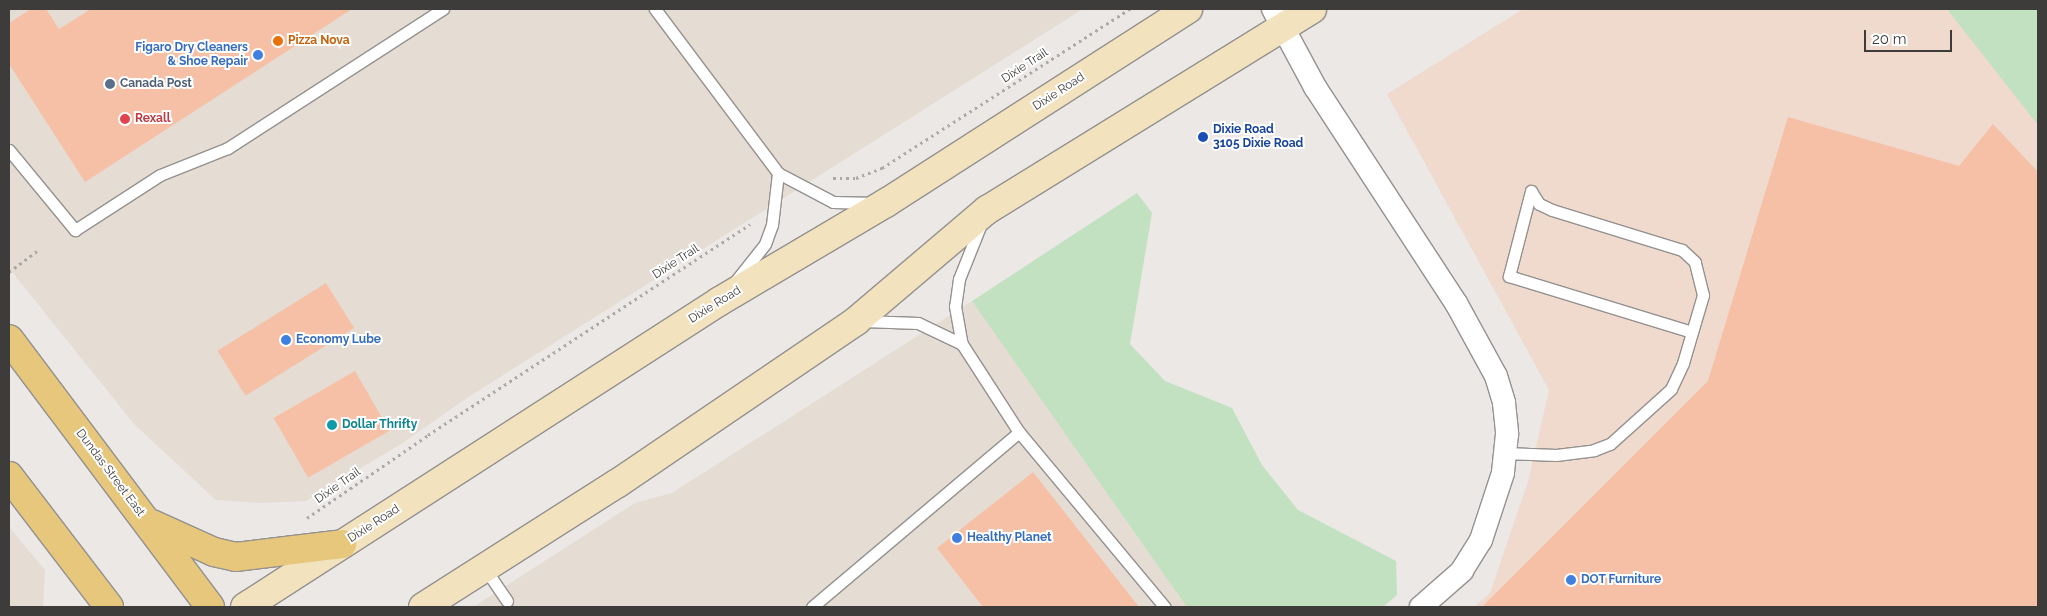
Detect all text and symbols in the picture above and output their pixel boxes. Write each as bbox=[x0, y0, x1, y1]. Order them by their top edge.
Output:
scale bar bbox=[1867, 20, 1954, 52]
text: 20 m bbox=[1872, 30, 1907, 48]
place label: Pizza Nova bbox=[288, 34, 350, 48]
marker: Pizza Nova bbox=[272, 35, 284, 47]
place label: Figaro Dry Cleaners & Shoe Repair bbox=[135, 41, 248, 69]
street label: Dixie Trail bbox=[999, 46, 1051, 86]
marker: Figaro Dry Cleaners & Shoe Repair bbox=[252, 49, 264, 61]
street label: Dixie Road bbox=[1030, 70, 1088, 114]
place label: Canada Post bbox=[120, 77, 192, 91]
marker: Canada Post bbox=[104, 78, 116, 90]
place label: Rexall bbox=[135, 112, 171, 126]
marker: Rexall bbox=[119, 113, 131, 125]
place label: Dixie Road 3105 Dixie Road bbox=[1213, 123, 1303, 151]
marker: Dixie Road 3105 Dixie Road bbox=[1197, 131, 1209, 143]
street label: Dixie Trail bbox=[650, 242, 702, 282]
street label: Dixie Road bbox=[686, 283, 744, 327]
place label: Economy Lube bbox=[296, 333, 381, 347]
marker: Economy Lube bbox=[280, 334, 292, 346]
place label: Dollar Thrifty bbox=[342, 418, 418, 432]
marker: Dollar Thrifty bbox=[326, 419, 338, 431]
street label: Dundas Street East bbox=[72, 427, 148, 519]
street label: Dixie Trail bbox=[312, 465, 364, 507]
street label: Dixie Road bbox=[345, 502, 403, 546]
place label: Healthy Planet bbox=[967, 531, 1052, 545]
marker: Healthy Planet bbox=[951, 532, 963, 544]
place label: DOT Furniture bbox=[1581, 573, 1662, 587]
marker: DOT Furniture bbox=[1565, 574, 1577, 586]

